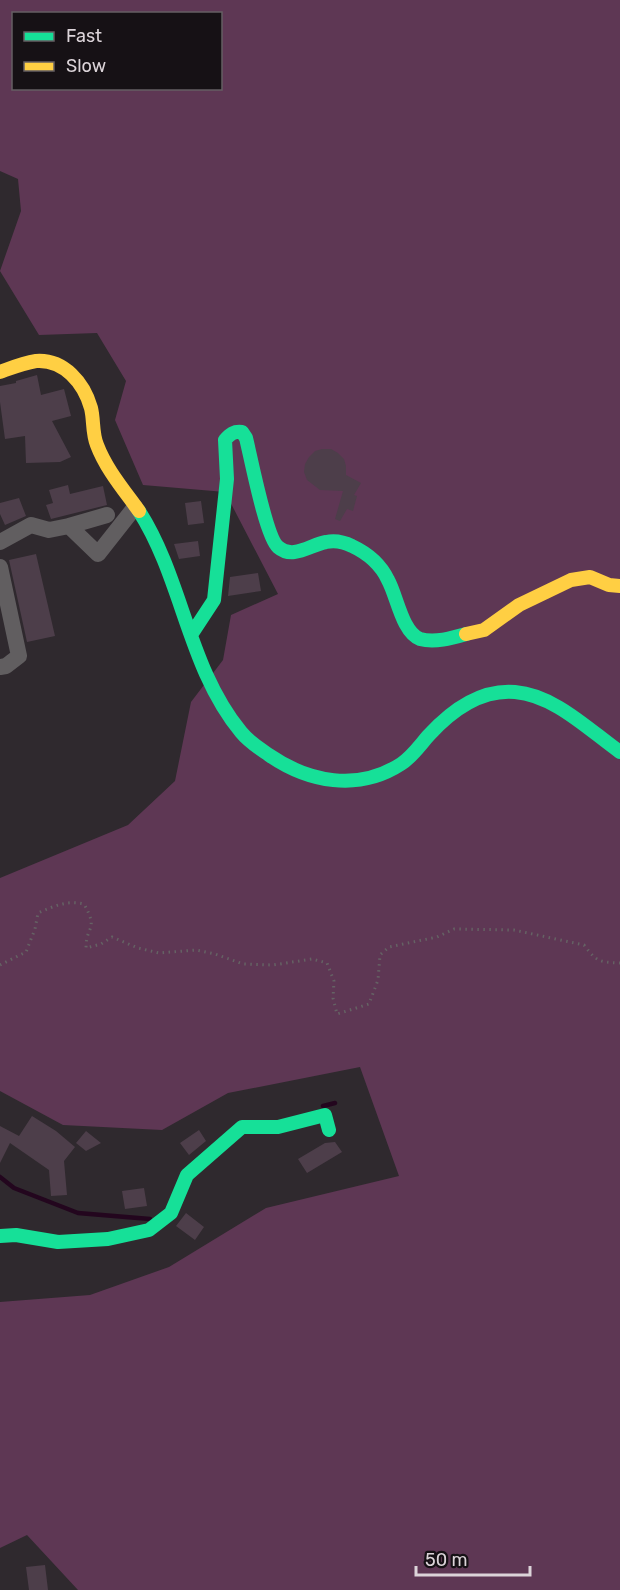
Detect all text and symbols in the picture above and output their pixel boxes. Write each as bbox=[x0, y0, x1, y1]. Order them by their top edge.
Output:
legend bbox=[12, 12, 222, 90]
text: Fast bbox=[66, 25, 102, 47]
text: Slow bbox=[66, 55, 106, 77]
scale bar bbox=[416, 1539, 530, 1577]
text: 50 m bbox=[425, 1549, 468, 1571]

